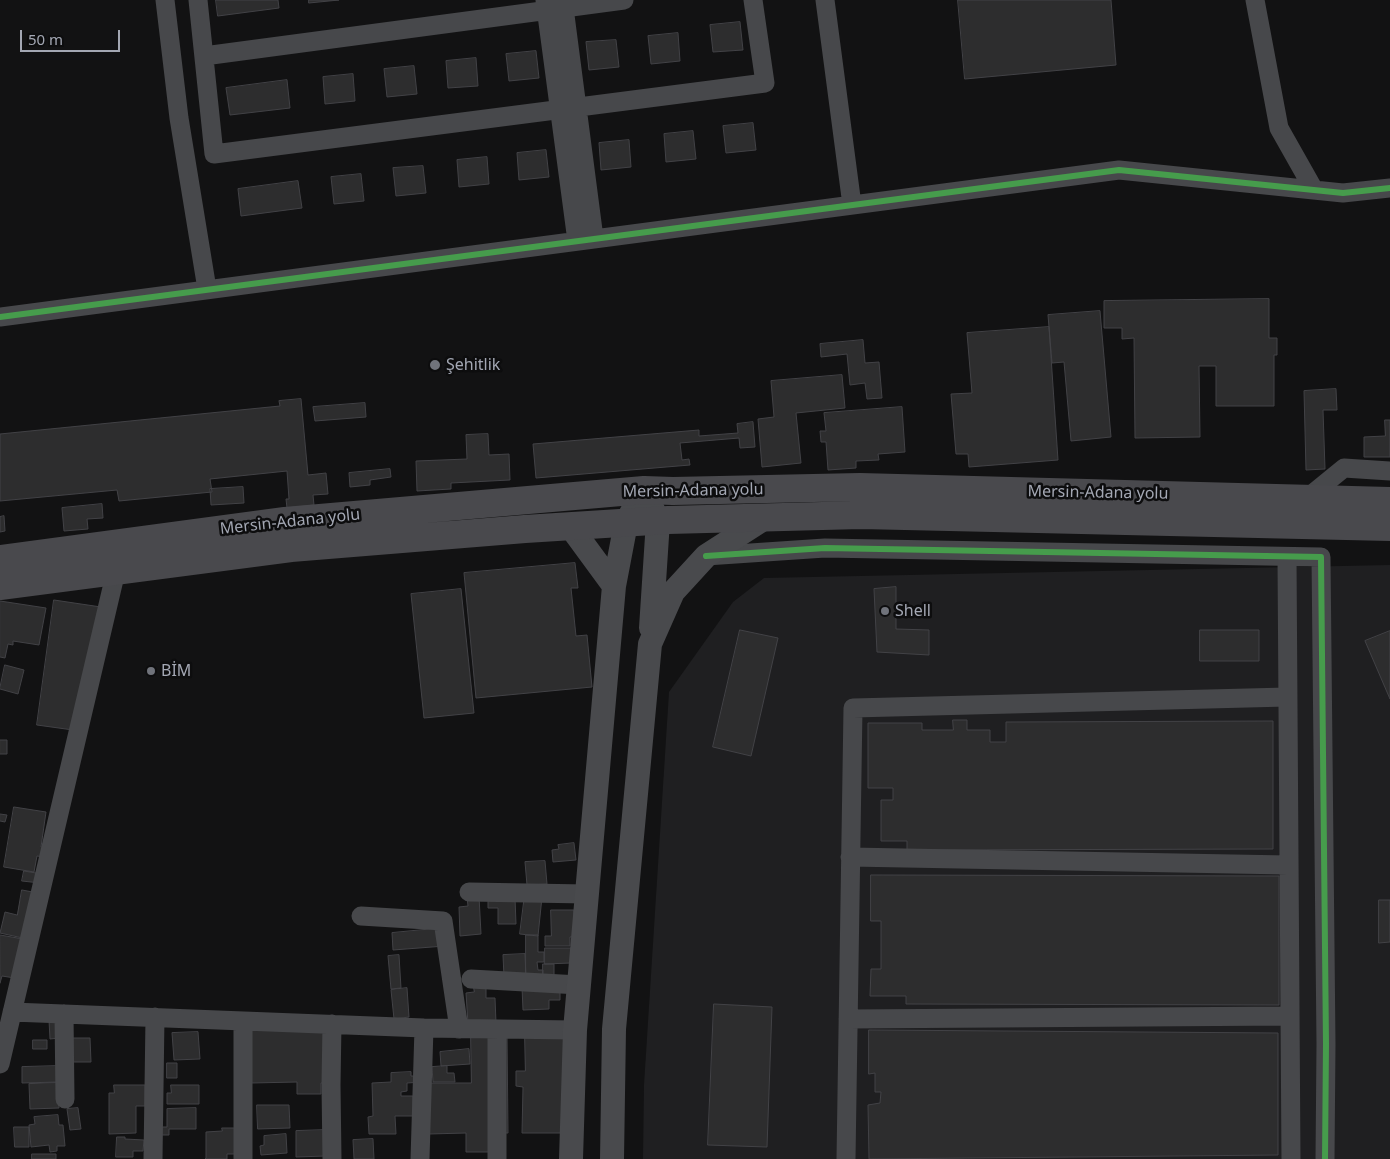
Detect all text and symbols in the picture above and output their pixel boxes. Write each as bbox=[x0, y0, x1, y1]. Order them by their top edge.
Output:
scale bar bbox=[22, 20, 122, 52]
text: 50 m bbox=[28, 29, 63, 49]
place label: Şehitlik bbox=[446, 355, 500, 375]
marker: Şehitlik bbox=[428, 358, 442, 372]
street label: Mersin-Adana yolu bbox=[622, 480, 764, 502]
street label: Mersin-Adana yolu bbox=[1027, 482, 1169, 504]
street label: Mersin-Adana yolu bbox=[219, 505, 361, 539]
place label: Shell bbox=[895, 601, 931, 621]
marker: Shell bbox=[879, 605, 891, 617]
place label: BİM bbox=[161, 661, 191, 681]
marker: BİM bbox=[145, 665, 157, 677]

